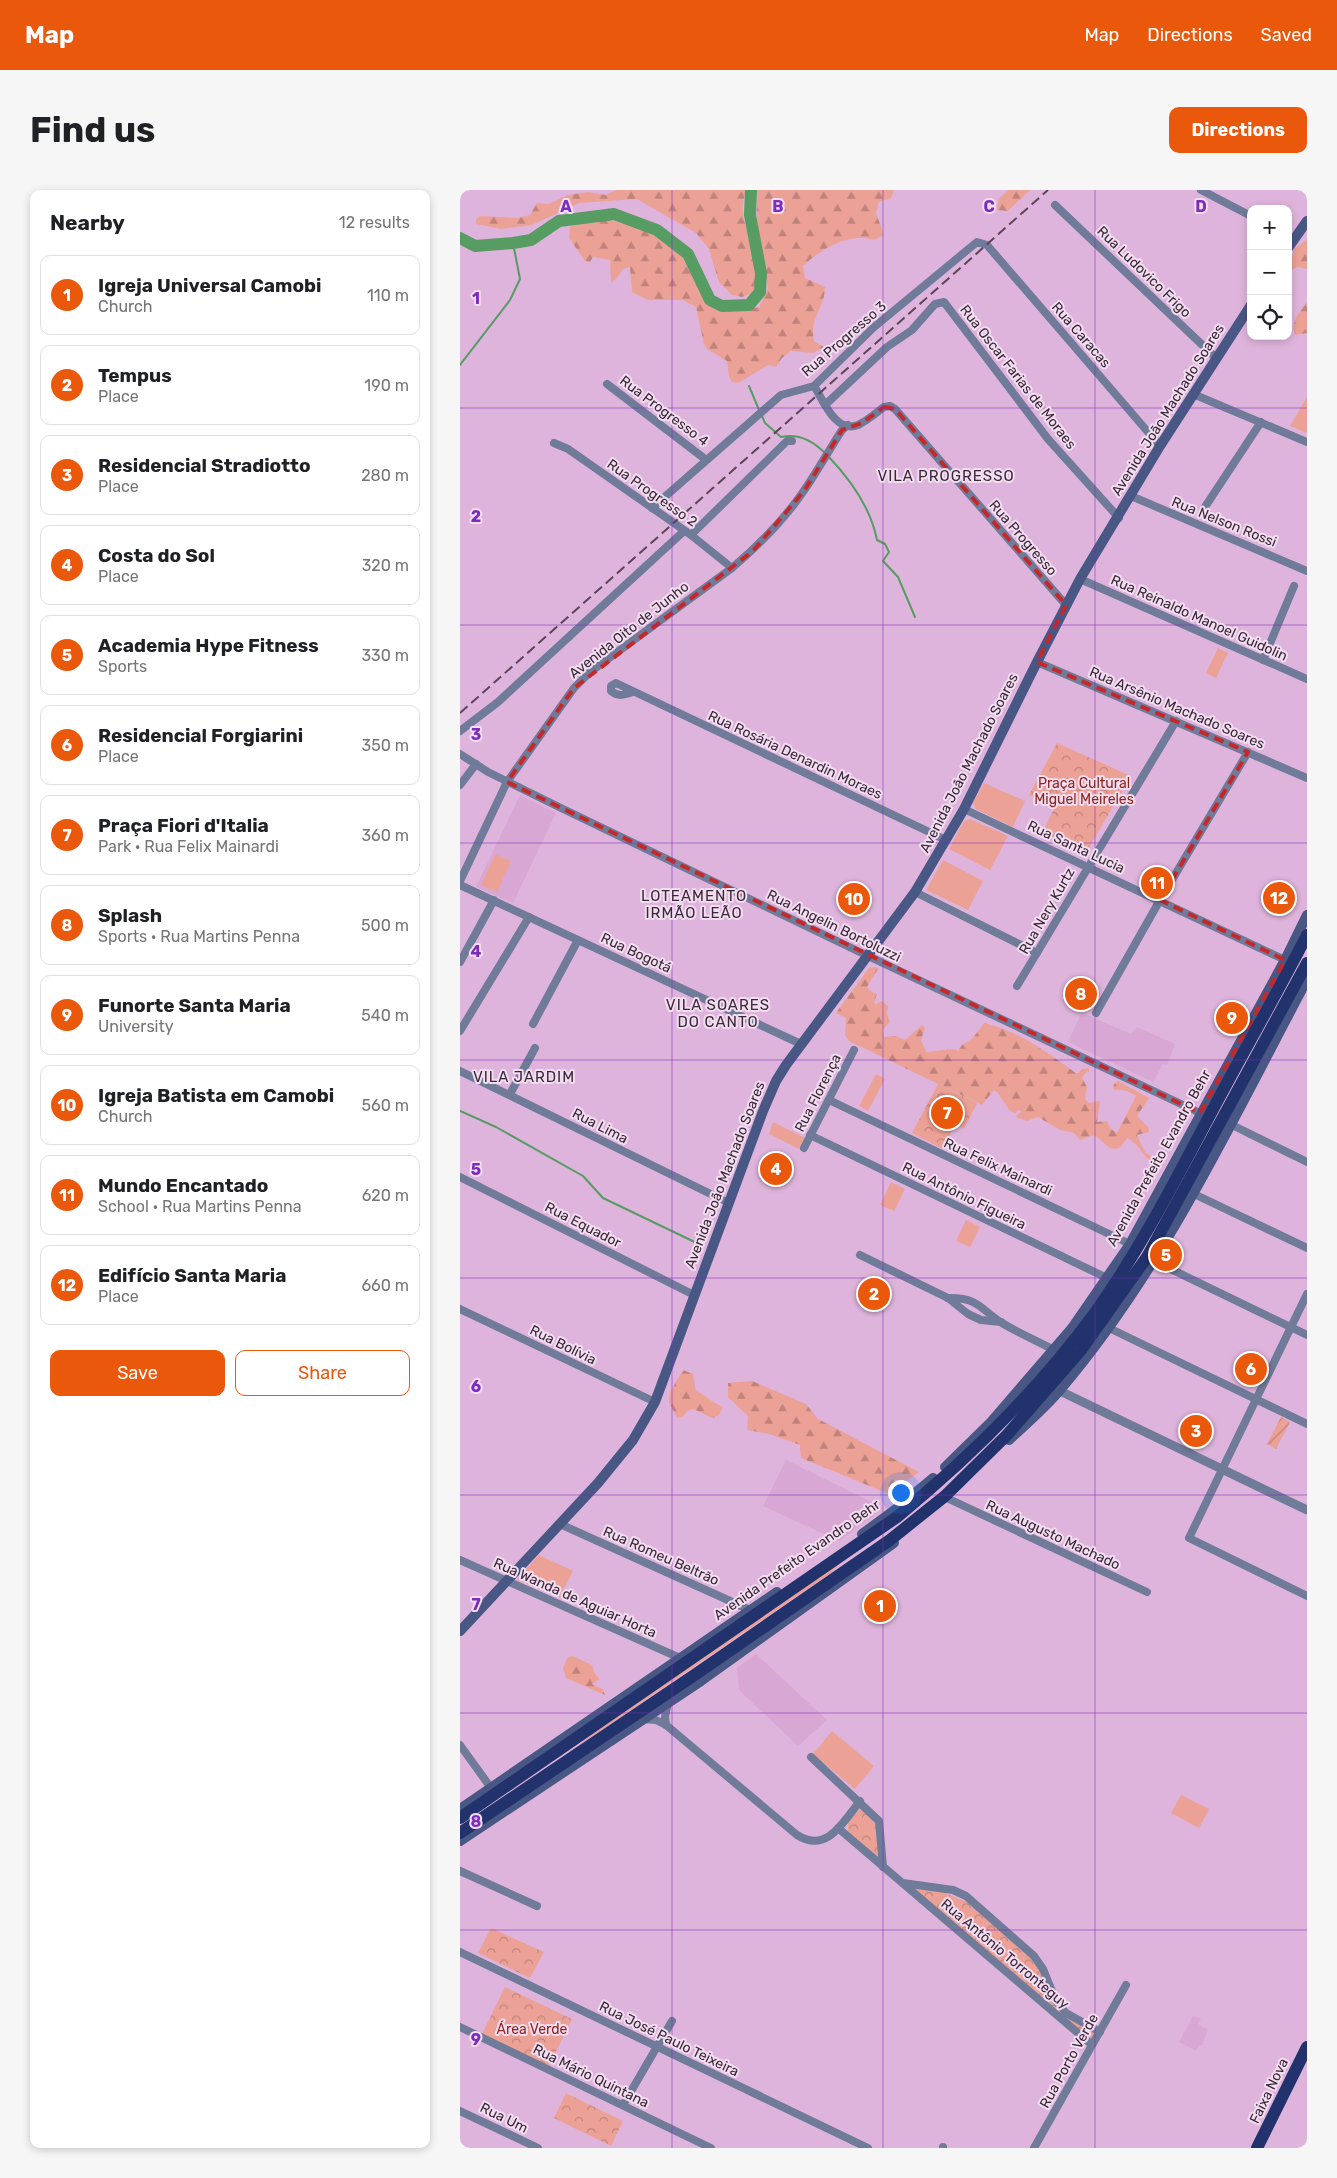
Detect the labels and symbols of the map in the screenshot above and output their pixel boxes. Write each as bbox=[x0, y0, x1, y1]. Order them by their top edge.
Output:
text: A bbox=[560, 197, 572, 216]
text: B bbox=[772, 197, 784, 216]
text: C bbox=[983, 197, 995, 216]
text: D bbox=[1195, 197, 1207, 216]
street label: Rua Ludovico Frigo bbox=[1093, 223, 1195, 321]
text: 1 bbox=[472, 289, 480, 308]
street label: Rua Progresso 3 bbox=[798, 298, 890, 380]
street label: Rua Caracas bbox=[1048, 299, 1114, 371]
street label: Rua Oscar Farias de Moraes bbox=[956, 301, 1080, 453]
street label: Avenida João Machado Soares bbox=[1108, 321, 1228, 499]
street label: Rua Progresso 4 bbox=[616, 372, 712, 450]
street label: Rua Progresso 2 bbox=[604, 456, 700, 530]
district label: VILA PROGRESSO bbox=[877, 467, 1015, 485]
street label: Rua Nelson Rossi bbox=[1169, 493, 1279, 551]
street label: Rua Progresso bbox=[986, 497, 1060, 579]
text: 2 bbox=[471, 507, 481, 526]
street label: Rua Reinaldo Manoel Guidolin bbox=[1108, 571, 1290, 665]
street label: Avenida Oito de Junho bbox=[566, 578, 692, 682]
street label: Rua Arsênio Machado Soares bbox=[1087, 663, 1267, 753]
street label: Avenida João Machado Soares bbox=[916, 670, 1022, 856]
street label: Rua Rosária Denardin Moraes bbox=[705, 707, 885, 803]
text: 3 bbox=[471, 725, 481, 744]
park label: Praça Cultural Miguel Meireles bbox=[1034, 775, 1134, 808]
street label: Rua Santa Lucia bbox=[1025, 817, 1127, 877]
pin: 11 bbox=[1141, 864, 1173, 902]
street label: Rua Nery Kurtz bbox=[1015, 865, 1079, 957]
pin: 12 bbox=[1263, 879, 1295, 917]
pin: 10 bbox=[838, 880, 870, 918]
street label: Rua Angelin Bortoluzzi bbox=[764, 886, 904, 966]
district label: LOTEAMENTO IRMÃO LEÃO bbox=[641, 887, 747, 922]
street label: Rua Bogotá bbox=[598, 929, 674, 977]
text: 4 bbox=[471, 942, 482, 961]
pin: 8 bbox=[1065, 975, 1097, 1013]
district label: VILA SOARES DO CANTO bbox=[666, 996, 770, 1031]
pin: 9 bbox=[1216, 999, 1248, 1037]
street label: Rua Florença bbox=[791, 1051, 845, 1135]
street label: Avenida Prefeito Evandro Behr bbox=[1103, 1066, 1215, 1249]
district label: VILA JARDIM bbox=[473, 1068, 575, 1086]
street label: Avenida João Machado Soares bbox=[681, 1079, 769, 1271]
pin: 7 bbox=[931, 1094, 963, 1132]
street label: Rua Lima bbox=[569, 1105, 631, 1147]
street label: Rua Felix Mainardi bbox=[941, 1134, 1055, 1200]
pin: 4 bbox=[760, 1150, 792, 1188]
street label: Rua Antônio Figueira bbox=[899, 1159, 1029, 1233]
text: 5 bbox=[471, 1160, 481, 1179]
street label: Rua Equador bbox=[542, 1199, 625, 1252]
pin: 5 bbox=[1150, 1236, 1182, 1274]
pin: 2 bbox=[858, 1275, 890, 1313]
street label: Rua Bolívia bbox=[527, 1322, 599, 1368]
pin: 6 bbox=[1235, 1350, 1267, 1388]
text: 6 bbox=[471, 1377, 481, 1396]
pin: 3 bbox=[1180, 1412, 1212, 1450]
your location bbox=[888, 1480, 914, 1506]
street label: Avenida Prefeito Evandro Behr bbox=[711, 1496, 884, 1624]
street label: Rua Augusto Machado bbox=[983, 1496, 1123, 1574]
street label: Rua Romeu Beltrão bbox=[600, 1523, 722, 1589]
street label: Rua Wanda de Aguiar Horta bbox=[491, 1554, 659, 1642]
pin: 1 bbox=[864, 1587, 896, 1625]
text: 7 bbox=[471, 1595, 481, 1614]
text: 8 bbox=[471, 1812, 482, 1831]
street label: Rua Antônio Torronteguy bbox=[937, 1895, 1073, 2013]
street label: Rua José Paulo Teixeira bbox=[596, 1998, 742, 2080]
street label: Rua Porto Verde bbox=[1036, 2011, 1102, 2111]
park label: Área Verde bbox=[497, 2020, 568, 2038]
text: 9 bbox=[471, 2030, 481, 2049]
street label: Rua Mário Quintana bbox=[530, 2041, 652, 2111]
street label: Faixa Nova bbox=[1246, 2056, 1292, 2126]
street label: Rua Um bbox=[477, 2099, 531, 2137]

